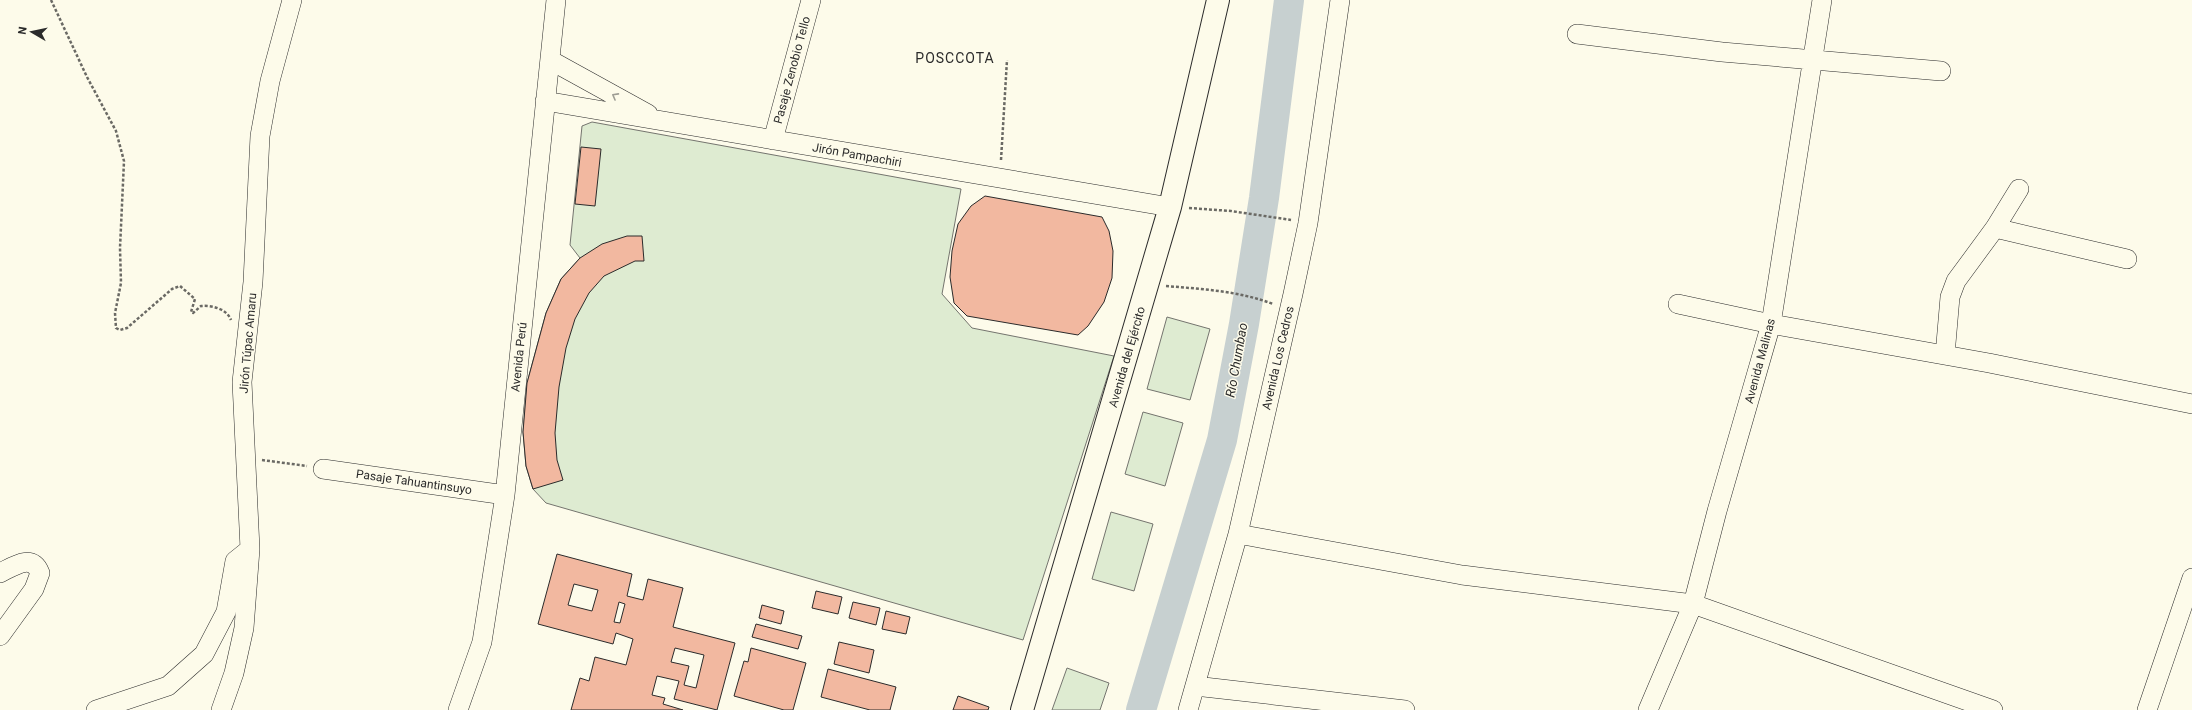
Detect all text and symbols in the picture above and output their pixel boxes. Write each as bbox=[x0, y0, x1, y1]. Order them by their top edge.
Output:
north arrow bbox=[12, 12, 52, 52]
street label: Pasaje Zenobio Tello bbox=[771, 15, 813, 125]
text: N bbox=[16, 25, 30, 35]
district label: POSCCOTA bbox=[915, 50, 995, 66]
one-way arrow bbox=[612, 93, 619, 100]
street label: Jirón Pampachiri bbox=[811, 140, 903, 170]
street label: Jirón Túpac Amaru bbox=[237, 292, 259, 394]
street label: Avenida del Ejército bbox=[1106, 305, 1148, 409]
street label: Avenida Los Cedros bbox=[1259, 305, 1297, 411]
street label: Avenida Malinas bbox=[1742, 317, 1778, 405]
street label: Avenida Perú bbox=[508, 321, 530, 393]
water label: Río Chumbao bbox=[1223, 322, 1250, 399]
street label: Pasaje Tahuantinsuyo bbox=[355, 467, 473, 497]

